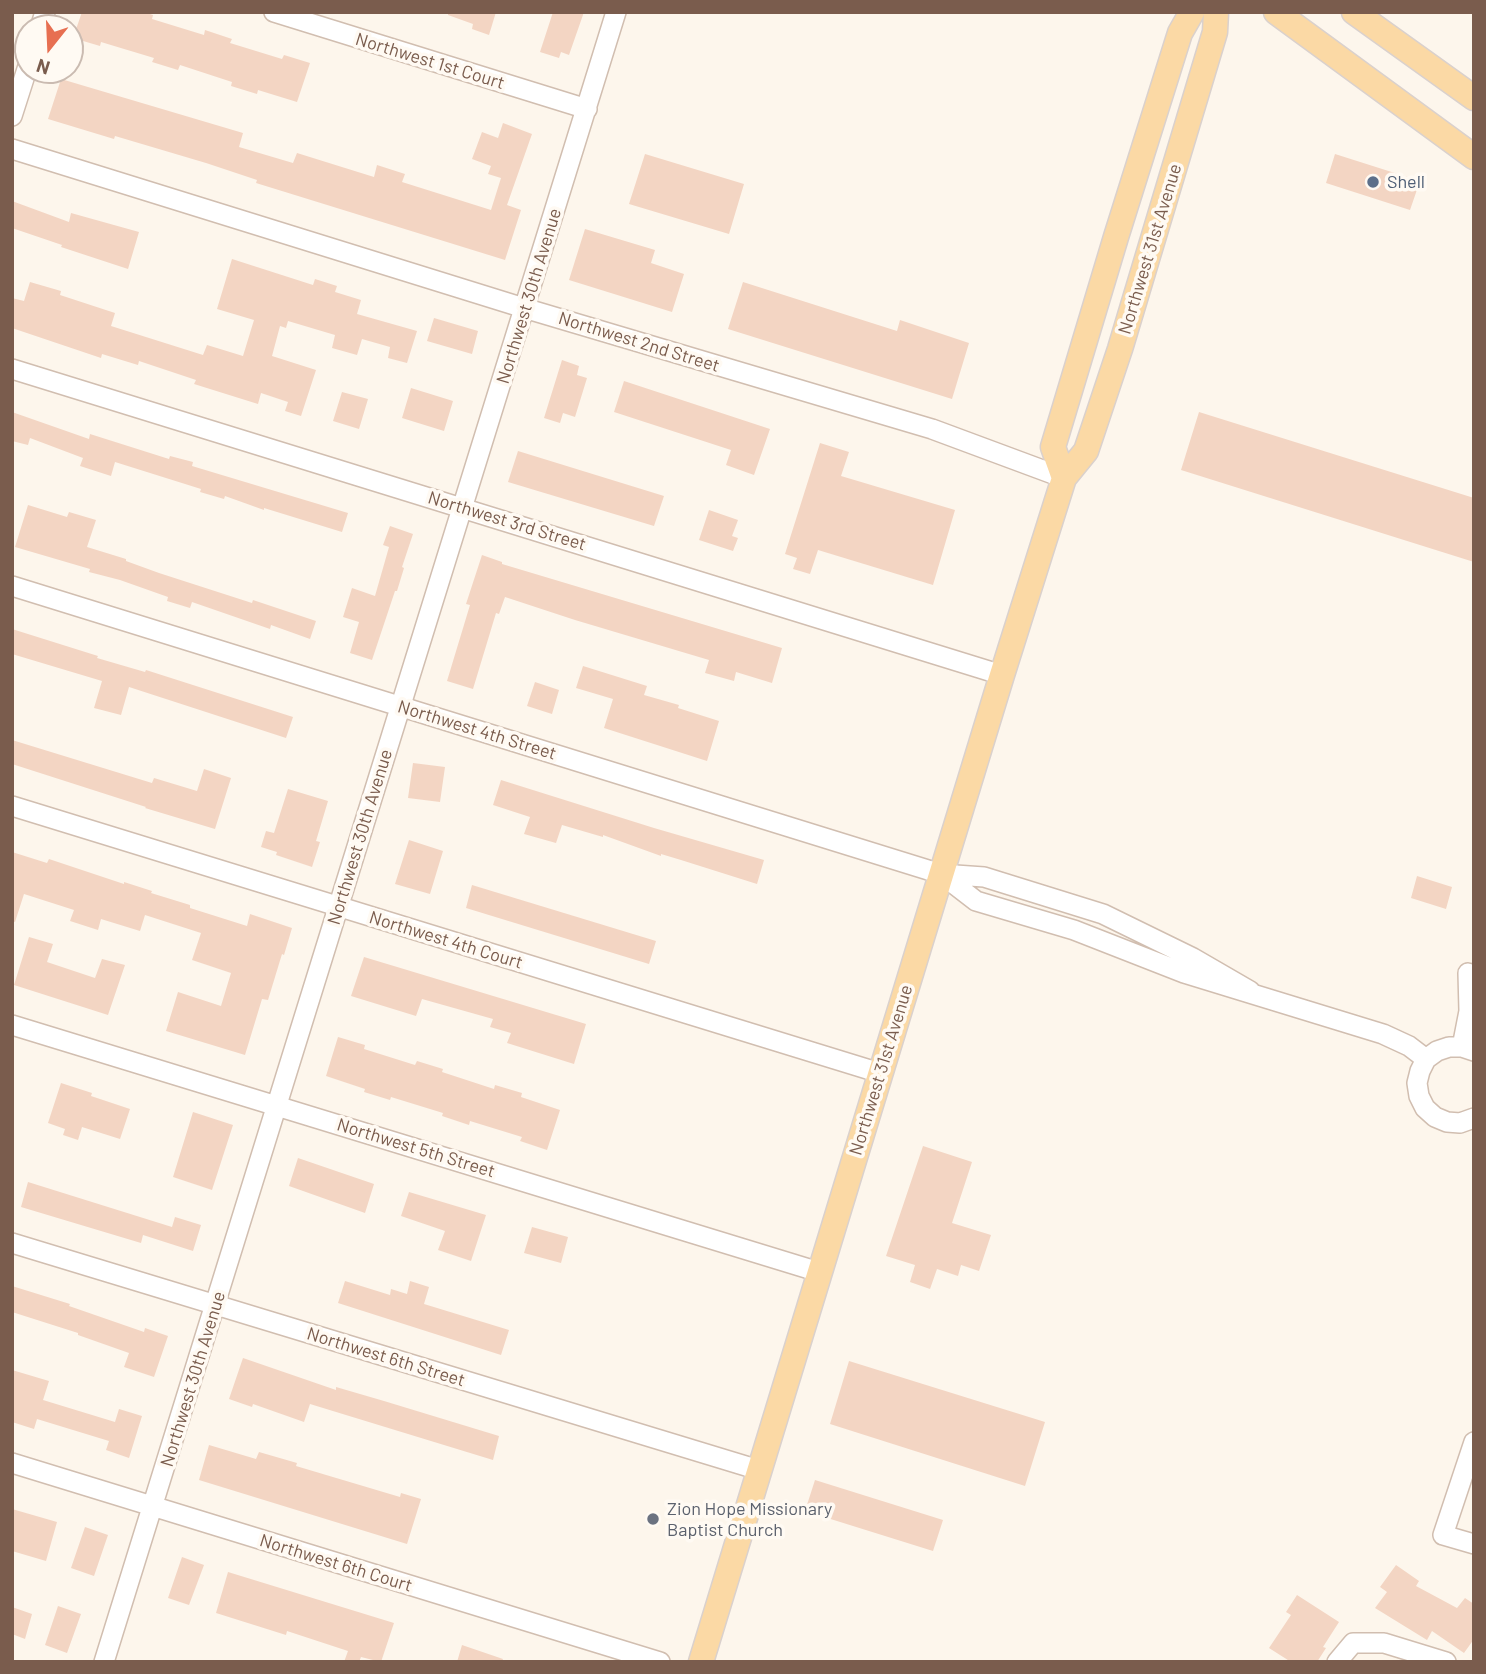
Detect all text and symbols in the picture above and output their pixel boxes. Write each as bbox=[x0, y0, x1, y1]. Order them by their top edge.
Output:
north arrow bbox=[14, 14, 84, 84]
street label: Northwest 1st Court bbox=[353, 28, 507, 94]
text: N bbox=[33, 55, 53, 80]
street label: Northwest 31st Avenue bbox=[1114, 161, 1186, 337]
place label: Shell bbox=[1387, 171, 1425, 193]
marker: Shell bbox=[1365, 174, 1381, 190]
street label: Northwest 30th Avenue bbox=[492, 206, 566, 386]
street label: Northwest 2nd Street bbox=[556, 307, 722, 377]
street label: Northwest 3rd Street bbox=[425, 487, 589, 555]
street label: Northwest 4th Street bbox=[395, 696, 559, 764]
street label: Northwest 30th Avenue bbox=[323, 747, 397, 927]
street label: Northwest 4th Court bbox=[367, 906, 525, 974]
street label: Northwest 31st Avenue bbox=[845, 982, 917, 1158]
street label: Northwest 5th Street bbox=[334, 1114, 498, 1182]
street label: Northwest 30th Avenue bbox=[156, 1289, 230, 1469]
street label: Northwest 6th Street bbox=[304, 1323, 468, 1391]
place label: Zion Hope Missionary Baptist Church bbox=[667, 1498, 832, 1540]
marker: Zion Hope Missionary Baptist Church bbox=[645, 1511, 661, 1527]
street label: Northwest 6th Court bbox=[257, 1529, 415, 1597]

